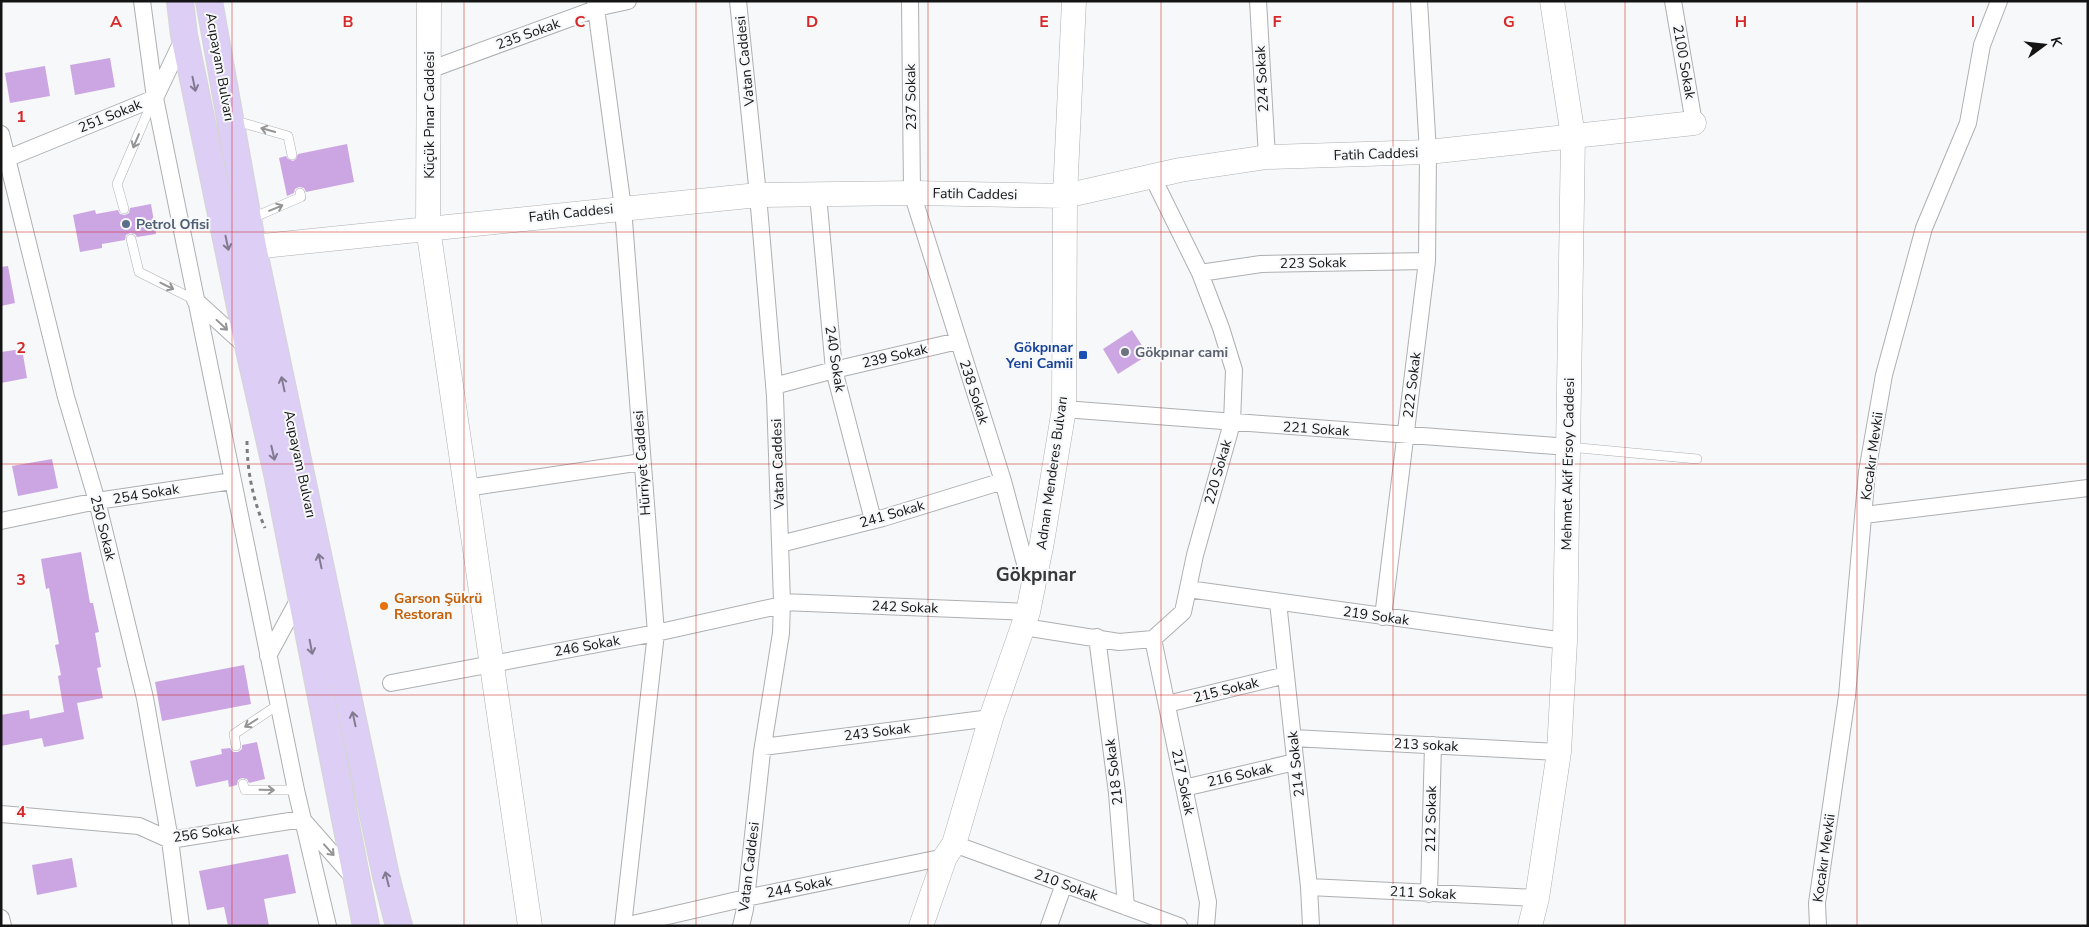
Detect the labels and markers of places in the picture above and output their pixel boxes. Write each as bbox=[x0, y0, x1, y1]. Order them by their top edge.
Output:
place label: Petrol Ofisi bbox=[136, 215, 209, 234]
marker: Petrol Ofisi bbox=[120, 218, 132, 230]
place label: Gökpınar Yeni Camii bbox=[1005, 338, 1074, 373]
place label: Gökpınar cami bbox=[1135, 343, 1228, 362]
marker: Gökpınar cami bbox=[1119, 346, 1131, 358]
marker: Gökpınar Yeni Camii bbox=[1077, 349, 1089, 361]
place label: Garson Şükrü Restoran bbox=[394, 589, 482, 624]
marker: Garson Şükrü Restoran bbox=[378, 600, 390, 612]

